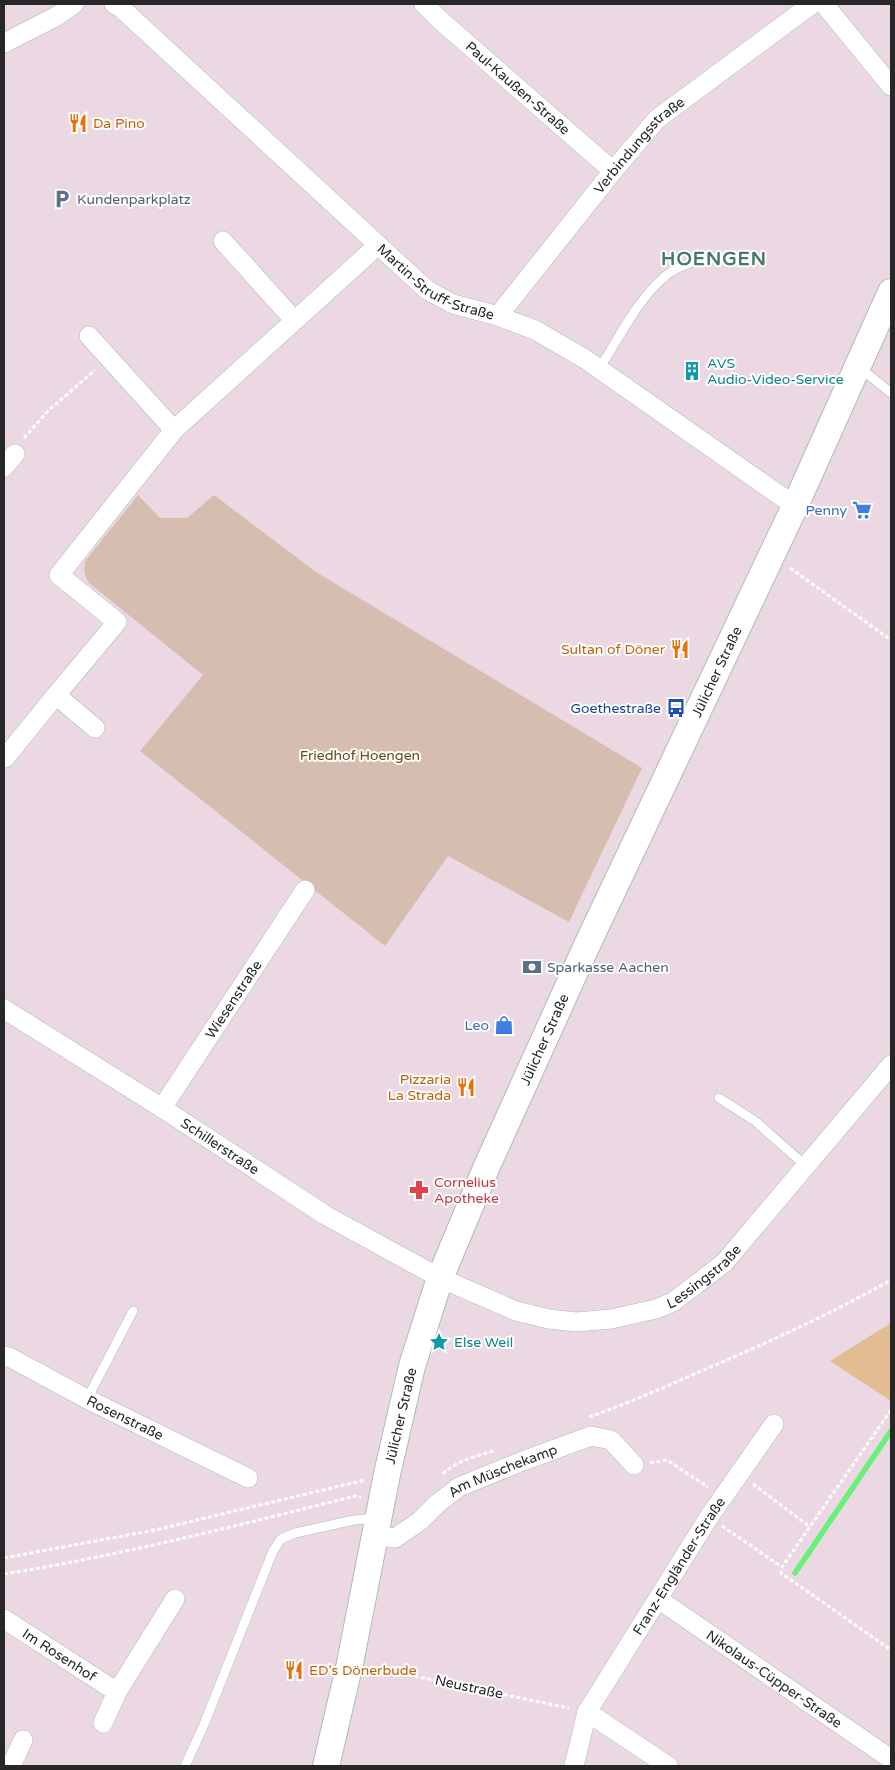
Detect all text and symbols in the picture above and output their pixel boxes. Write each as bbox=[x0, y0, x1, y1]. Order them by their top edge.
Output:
street label: Paul-Kaußen-Straße bbox=[462, 38, 574, 138]
street label: Verbindungsstraße bbox=[590, 93, 688, 197]
restaurant icon: Da Pino bbox=[67, 112, 89, 134]
place label: Da Pino bbox=[93, 115, 145, 132]
parking icon: Kundenparkplatz bbox=[51, 188, 73, 210]
place label: Kundenparkplatz bbox=[77, 191, 191, 208]
street label: Martin-Struff-Straße bbox=[374, 240, 496, 323]
district label: HOENGEN bbox=[661, 248, 767, 270]
place label: AVS Audio-Video-Service bbox=[707, 355, 844, 388]
building icon: AVS Audio-Video-Service bbox=[681, 360, 703, 382]
supermarket icon: Penny bbox=[851, 499, 873, 521]
place label: Penny bbox=[805, 502, 847, 519]
street label: Jülicher Straße bbox=[688, 624, 745, 720]
restaurant icon: Sultan of Döner bbox=[669, 638, 691, 660]
place label: Sultan of Döner bbox=[561, 641, 666, 658]
bus stop icon: Goethestraße bbox=[665, 697, 687, 719]
place label: Goethestraße bbox=[570, 700, 661, 717]
park label: Friedhof Hoengen bbox=[300, 747, 420, 764]
bank icon: Sparkasse Aachen bbox=[521, 956, 543, 978]
street label: Wiesenstraße bbox=[201, 957, 265, 1042]
place label: Sparkasse Aachen bbox=[547, 959, 669, 976]
street label: Jülicher Straße bbox=[516, 991, 572, 1088]
shop icon: Leo bbox=[493, 1014, 515, 1036]
place label: Leo bbox=[465, 1017, 489, 1034]
place label: Pizzaria La Strada bbox=[388, 1071, 451, 1104]
restaurant icon: Pizzaria La Strada bbox=[455, 1076, 477, 1098]
street label: Schillerstraße bbox=[178, 1114, 263, 1178]
place label: Cornelius Apotheke bbox=[434, 1174, 499, 1207]
pharmacy icon: Cornelius Apotheke bbox=[408, 1179, 430, 1201]
street label: Lessingstraße bbox=[664, 1241, 745, 1312]
place icon: Else Weil bbox=[428, 1331, 450, 1353]
place label: Else Weil bbox=[454, 1334, 513, 1351]
street label: Jülicher Straße bbox=[381, 1366, 420, 1466]
street label: Rosenstraße bbox=[84, 1392, 166, 1444]
street label: Am Müschekamp bbox=[445, 1441, 560, 1501]
street label: Franz-Engländer-Straße bbox=[629, 1494, 729, 1638]
street label: Im Rosenhof bbox=[19, 1625, 100, 1685]
street label: Nikolaus-Cüpper-Straße bbox=[703, 1626, 845, 1731]
restaurant icon: ED's Dönerbude bbox=[283, 1659, 305, 1681]
place label: ED's Dönerbude bbox=[309, 1662, 417, 1679]
street label: Neustraße bbox=[433, 1671, 505, 1703]

